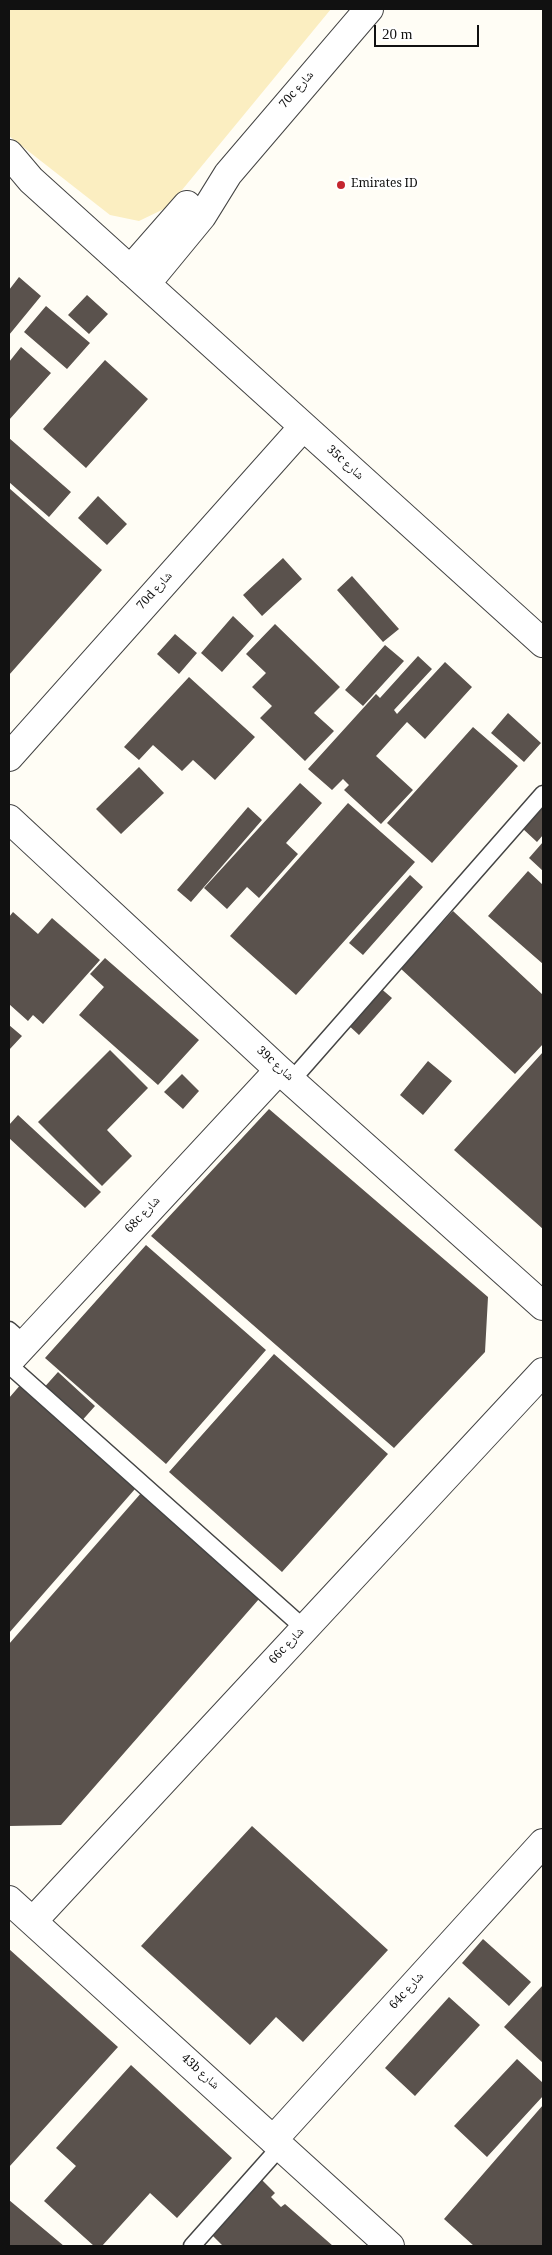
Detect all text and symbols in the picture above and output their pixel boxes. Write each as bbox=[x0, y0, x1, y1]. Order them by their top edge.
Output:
scale bar bbox=[377, 15, 482, 47]
text: 20 m bbox=[382, 26, 412, 42]
street label: 70c شارع bbox=[278, 69, 318, 113]
place label: Emirates ID bbox=[351, 178, 418, 192]
marker: Emirates ID bbox=[335, 179, 347, 191]
street label: 35c شارع bbox=[323, 444, 365, 484]
street label: 70d شارع bbox=[135, 570, 177, 614]
street label: 39c شارع bbox=[253, 1045, 295, 1085]
street label: 68c شارع bbox=[123, 1195, 165, 1237]
street label: 66c شارع bbox=[267, 1626, 309, 1668]
street label: 64c شارع bbox=[388, 1971, 428, 2013]
street label: 43b شارع bbox=[177, 2052, 221, 2094]

